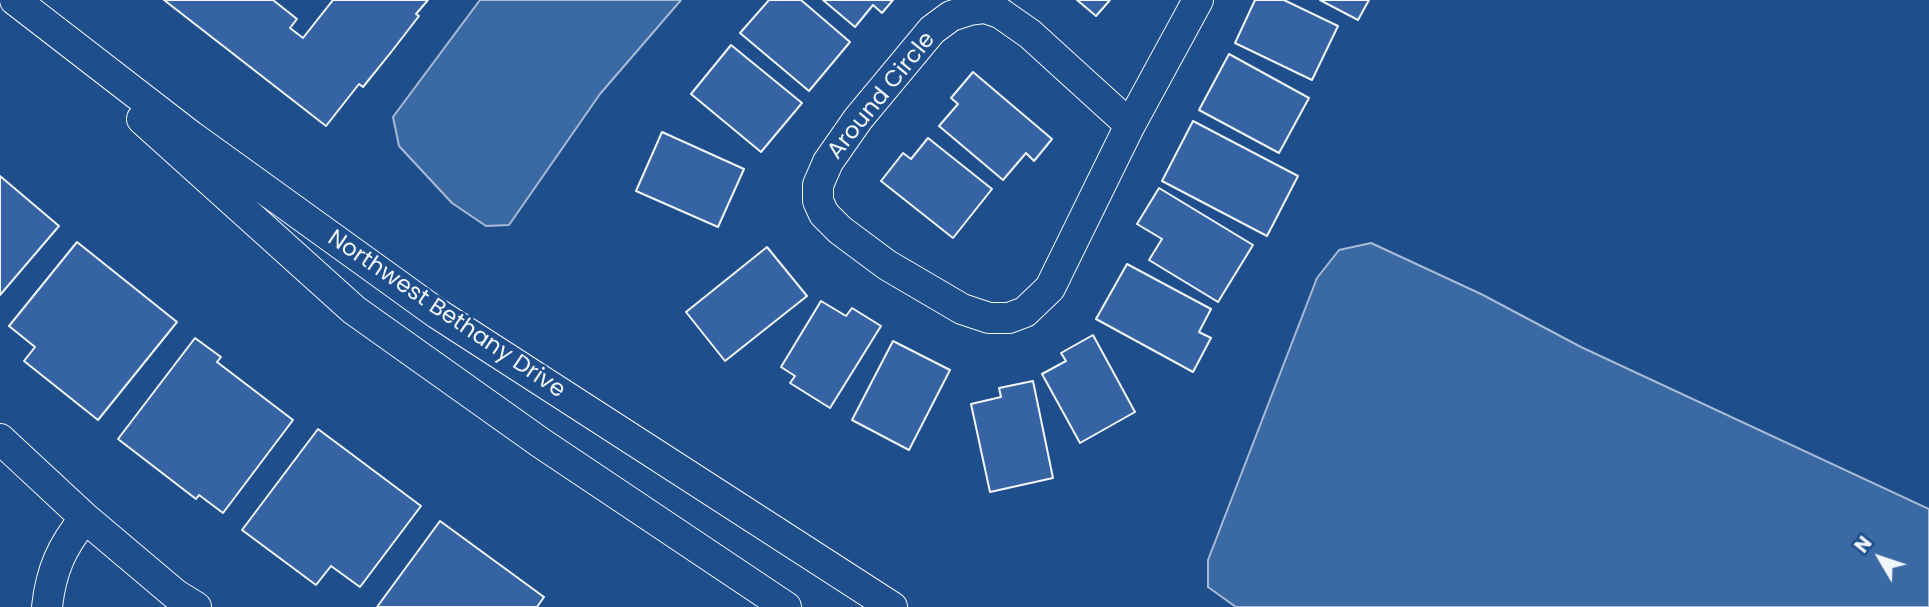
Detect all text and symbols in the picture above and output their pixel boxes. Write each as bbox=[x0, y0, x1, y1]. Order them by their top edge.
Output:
street label: Around Circle bbox=[822, 27, 942, 165]
street label: Northwest Bethany Drive bbox=[322, 225, 570, 405]
north arrow bbox=[1845, 523, 1915, 593]
text: N bbox=[1848, 530, 1878, 559]

